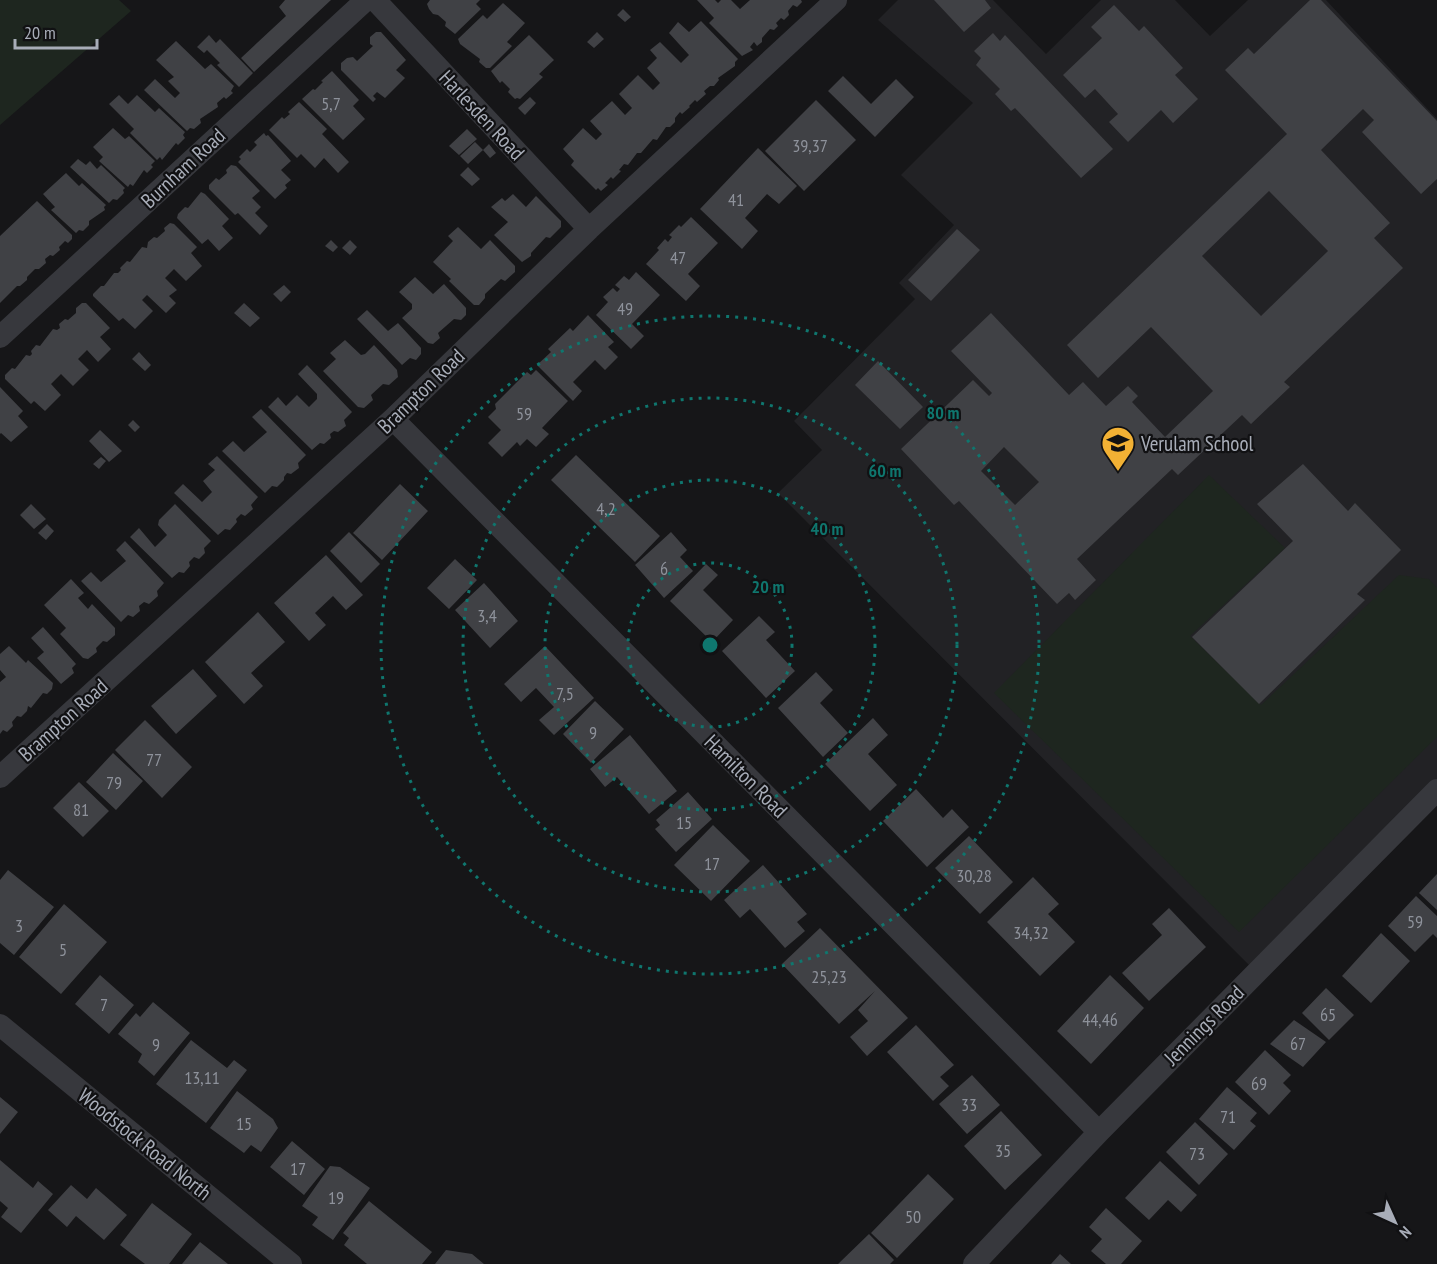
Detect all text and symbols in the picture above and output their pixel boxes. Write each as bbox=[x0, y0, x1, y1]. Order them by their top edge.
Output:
scale bar bbox=[15, 12, 98, 50]
text: 20 m bbox=[24, 21, 56, 44]
street label: Harlesden Road bbox=[433, 64, 531, 166]
house number: 5,7 bbox=[321, 92, 341, 115]
street label: Burnham Road bbox=[135, 122, 231, 214]
house number: 39,37 bbox=[792, 134, 828, 157]
house number: 41 bbox=[728, 188, 744, 211]
house number: 47 bbox=[670, 246, 686, 269]
house number: 49 bbox=[617, 297, 633, 320]
street label: Brampton Road bbox=[372, 343, 470, 439]
text: 80 m bbox=[927, 401, 959, 424]
house number: 59 bbox=[516, 402, 532, 425]
school or university icon: Verulam School bbox=[1100, 425, 1136, 472]
place label: Verulam School bbox=[1140, 430, 1253, 457]
text: 60 m bbox=[869, 459, 901, 482]
house number: 4,2 bbox=[596, 497, 616, 520]
text: 40 m bbox=[811, 517, 843, 540]
house number: 6 bbox=[660, 557, 668, 580]
text: 20 m bbox=[752, 575, 784, 598]
house number: 3,4 bbox=[477, 604, 497, 627]
centre of rings bbox=[700, 635, 720, 655]
street label: Brampton Road bbox=[13, 673, 113, 767]
house number: 7,5 bbox=[556, 682, 574, 705]
house number: 9 bbox=[589, 721, 597, 744]
street label: Hamilton Road bbox=[699, 729, 793, 823]
house number: 77 bbox=[146, 748, 162, 771]
house number: 79 bbox=[106, 771, 122, 794]
house number: 81 bbox=[73, 798, 89, 821]
house number: 15 bbox=[676, 811, 692, 834]
house number: 17 bbox=[704, 852, 720, 875]
house number: 30,28 bbox=[956, 864, 992, 887]
house number: 59 bbox=[1407, 910, 1423, 933]
house number: 3 bbox=[15, 914, 23, 937]
house number: 34,32 bbox=[1013, 921, 1049, 944]
house number: 5 bbox=[59, 938, 67, 961]
house number: 25,23 bbox=[811, 965, 847, 988]
street label: Jennings Road bbox=[1158, 979, 1250, 1071]
house number: 7 bbox=[100, 993, 108, 1016]
house number: 65 bbox=[1320, 1003, 1336, 1026]
house number: 44,46 bbox=[1082, 1008, 1118, 1031]
house number: 67 bbox=[1290, 1032, 1306, 1055]
house number: 9 bbox=[152, 1033, 160, 1056]
house number: 13,11 bbox=[184, 1066, 220, 1089]
house number: 69 bbox=[1251, 1072, 1267, 1095]
street label: Woodstock Road North bbox=[73, 1082, 217, 1206]
house number: 33 bbox=[961, 1093, 977, 1116]
house number: 71 bbox=[1220, 1105, 1236, 1128]
house number: 15 bbox=[236, 1112, 252, 1135]
house number: 35 bbox=[995, 1139, 1011, 1162]
house number: 73 bbox=[1189, 1142, 1205, 1165]
house number: 17 bbox=[290, 1157, 306, 1180]
house number: 19 bbox=[328, 1186, 344, 1209]
north arrow bbox=[1365, 1192, 1425, 1252]
house number: 50 bbox=[905, 1205, 921, 1228]
text: N bbox=[1395, 1222, 1416, 1243]

